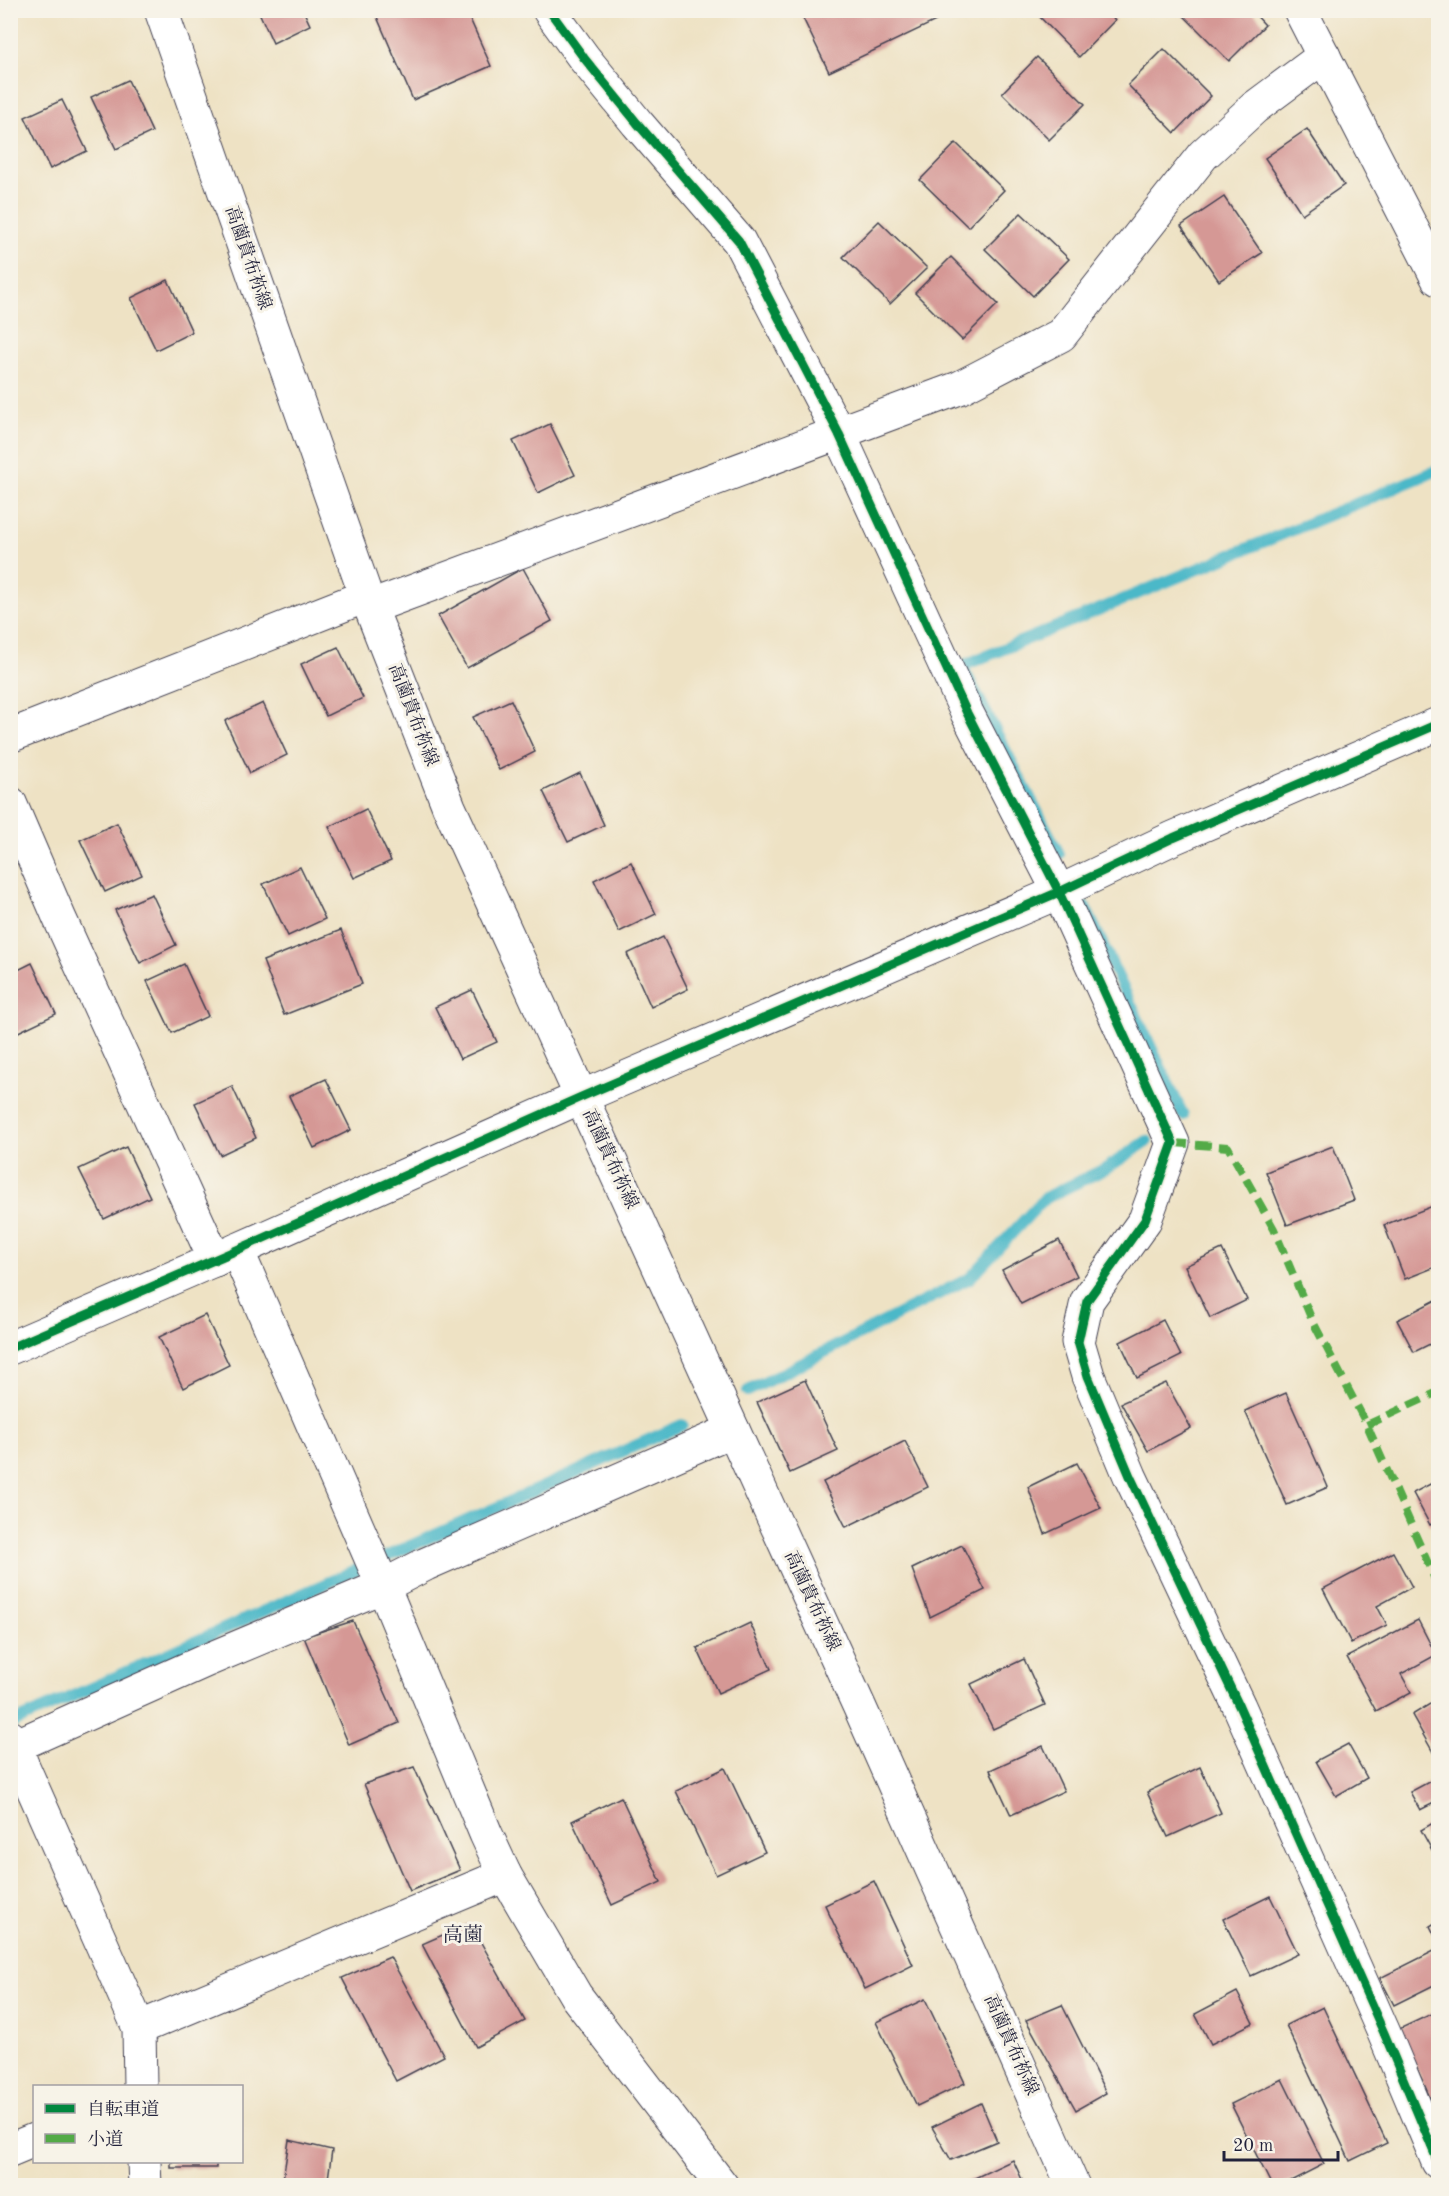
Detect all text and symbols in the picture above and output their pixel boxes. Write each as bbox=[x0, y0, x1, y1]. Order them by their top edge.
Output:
street label: 高薗貴布祢線 bbox=[222, 203, 276, 312]
street label: 高薗貴布祢線 bbox=[385, 661, 443, 769]
street label: 高薗貴布祢線 bbox=[579, 1105, 643, 1212]
street label: 高薗貴布祢線 bbox=[781, 1547, 845, 1654]
district label: 高薗 bbox=[443, 1924, 483, 1946]
street label: 高薗貴布祢線 bbox=[981, 1991, 1043, 2098]
legend bbox=[33, 2085, 243, 2163]
text: 自転車道 bbox=[87, 2099, 159, 2119]
scale bar bbox=[1224, 2124, 1338, 2162]
text: 小道 bbox=[87, 2129, 123, 2149]
text: 20 m bbox=[1233, 2137, 1273, 2155]

